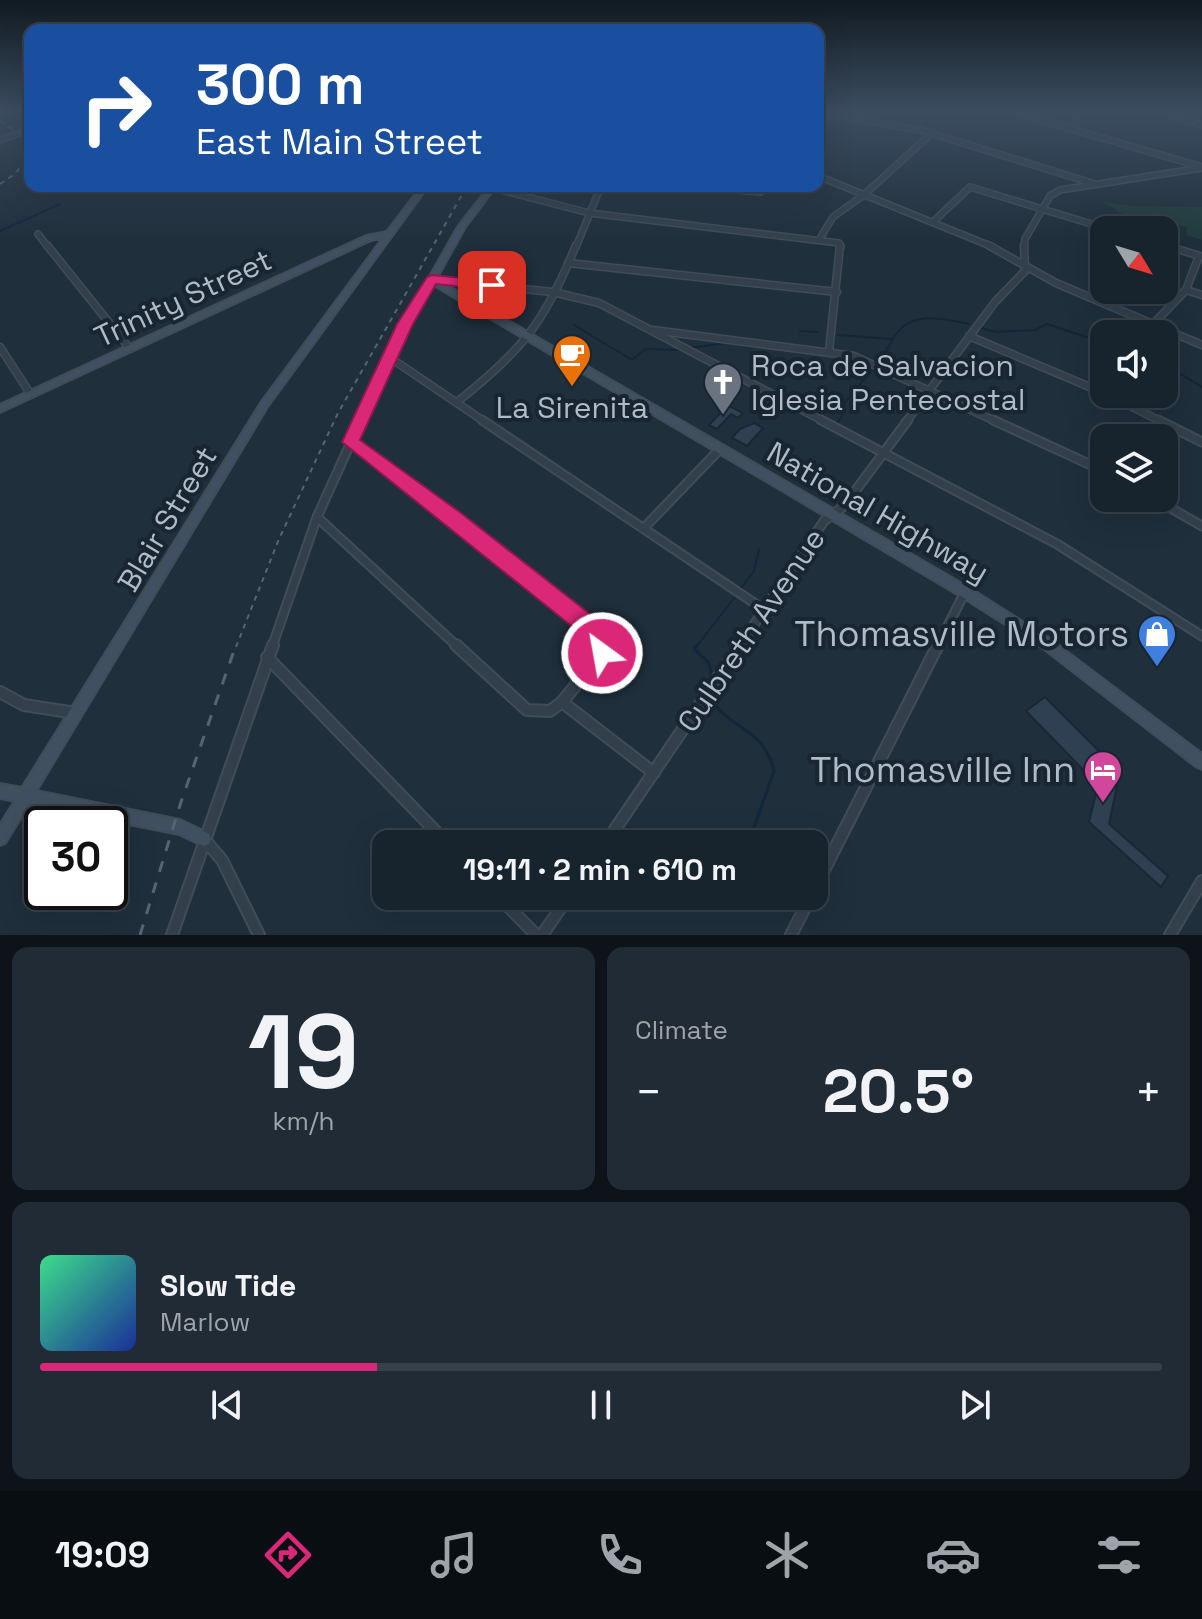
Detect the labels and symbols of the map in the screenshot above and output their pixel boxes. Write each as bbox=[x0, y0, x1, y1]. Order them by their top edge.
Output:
north arrow bbox=[1090, 216, 1178, 304]
street label: Trinity Street bbox=[88, 240, 278, 356]
pin bbox=[458, 251, 526, 319]
cafe icon: La Sirenita bbox=[551, 333, 593, 388]
place label: Roca de Salvacion Iglesia Pentecostal bbox=[751, 346, 1025, 419]
church icon: Roca de Salvacion Iglesia Pentecostal bbox=[702, 361, 744, 416]
place label: La Sirenita bbox=[496, 388, 648, 427]
street label: National Highway bbox=[760, 433, 996, 591]
street label: Blair Street bbox=[108, 439, 226, 599]
street label: Culbreth Avenue bbox=[668, 521, 834, 739]
position arrow bbox=[560, 611, 644, 695]
place label: Thomasville Motors bbox=[794, 611, 1129, 657]
shop icon: Thomasville Motors bbox=[1136, 613, 1178, 668]
place label: Thomasville Inn bbox=[810, 747, 1075, 793]
hotel icon: Thomasville Inn bbox=[1082, 749, 1124, 804]
speed limit sign: 30 bbox=[24, 806, 128, 910]

